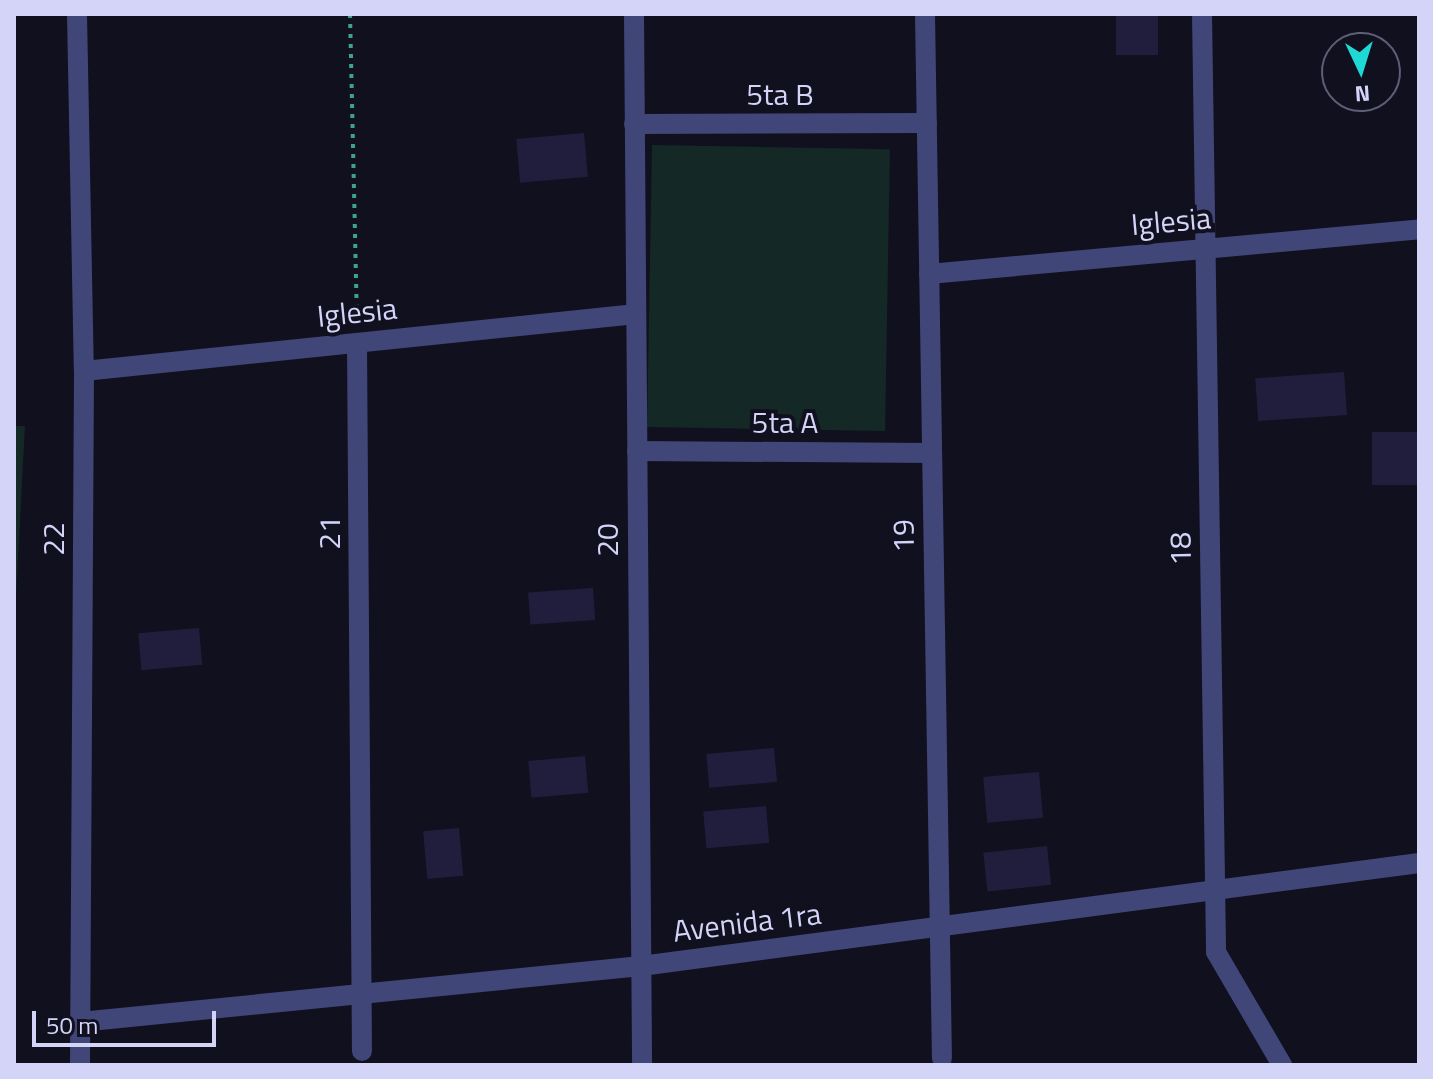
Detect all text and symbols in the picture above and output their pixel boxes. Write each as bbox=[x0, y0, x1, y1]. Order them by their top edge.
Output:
north arrow bbox=[1321, 32, 1401, 112]
street label: 5ta B bbox=[746, 76, 814, 112]
text: N bbox=[1354, 76, 1371, 111]
street label: Iglesia bbox=[1130, 200, 1212, 242]
street label: Iglesia bbox=[315, 290, 399, 334]
street label: 5ta A bbox=[752, 404, 818, 440]
street label: 21 bbox=[311, 516, 347, 550]
street label: 19 bbox=[885, 519, 921, 553]
street label: 22 bbox=[35, 522, 71, 556]
street label: 20 bbox=[589, 523, 625, 557]
street label: 18 bbox=[1162, 532, 1198, 566]
street label: Avenida 1ra bbox=[671, 895, 823, 949]
scale bar bbox=[36, 995, 220, 1045]
text: 50 m bbox=[46, 1007, 98, 1043]

